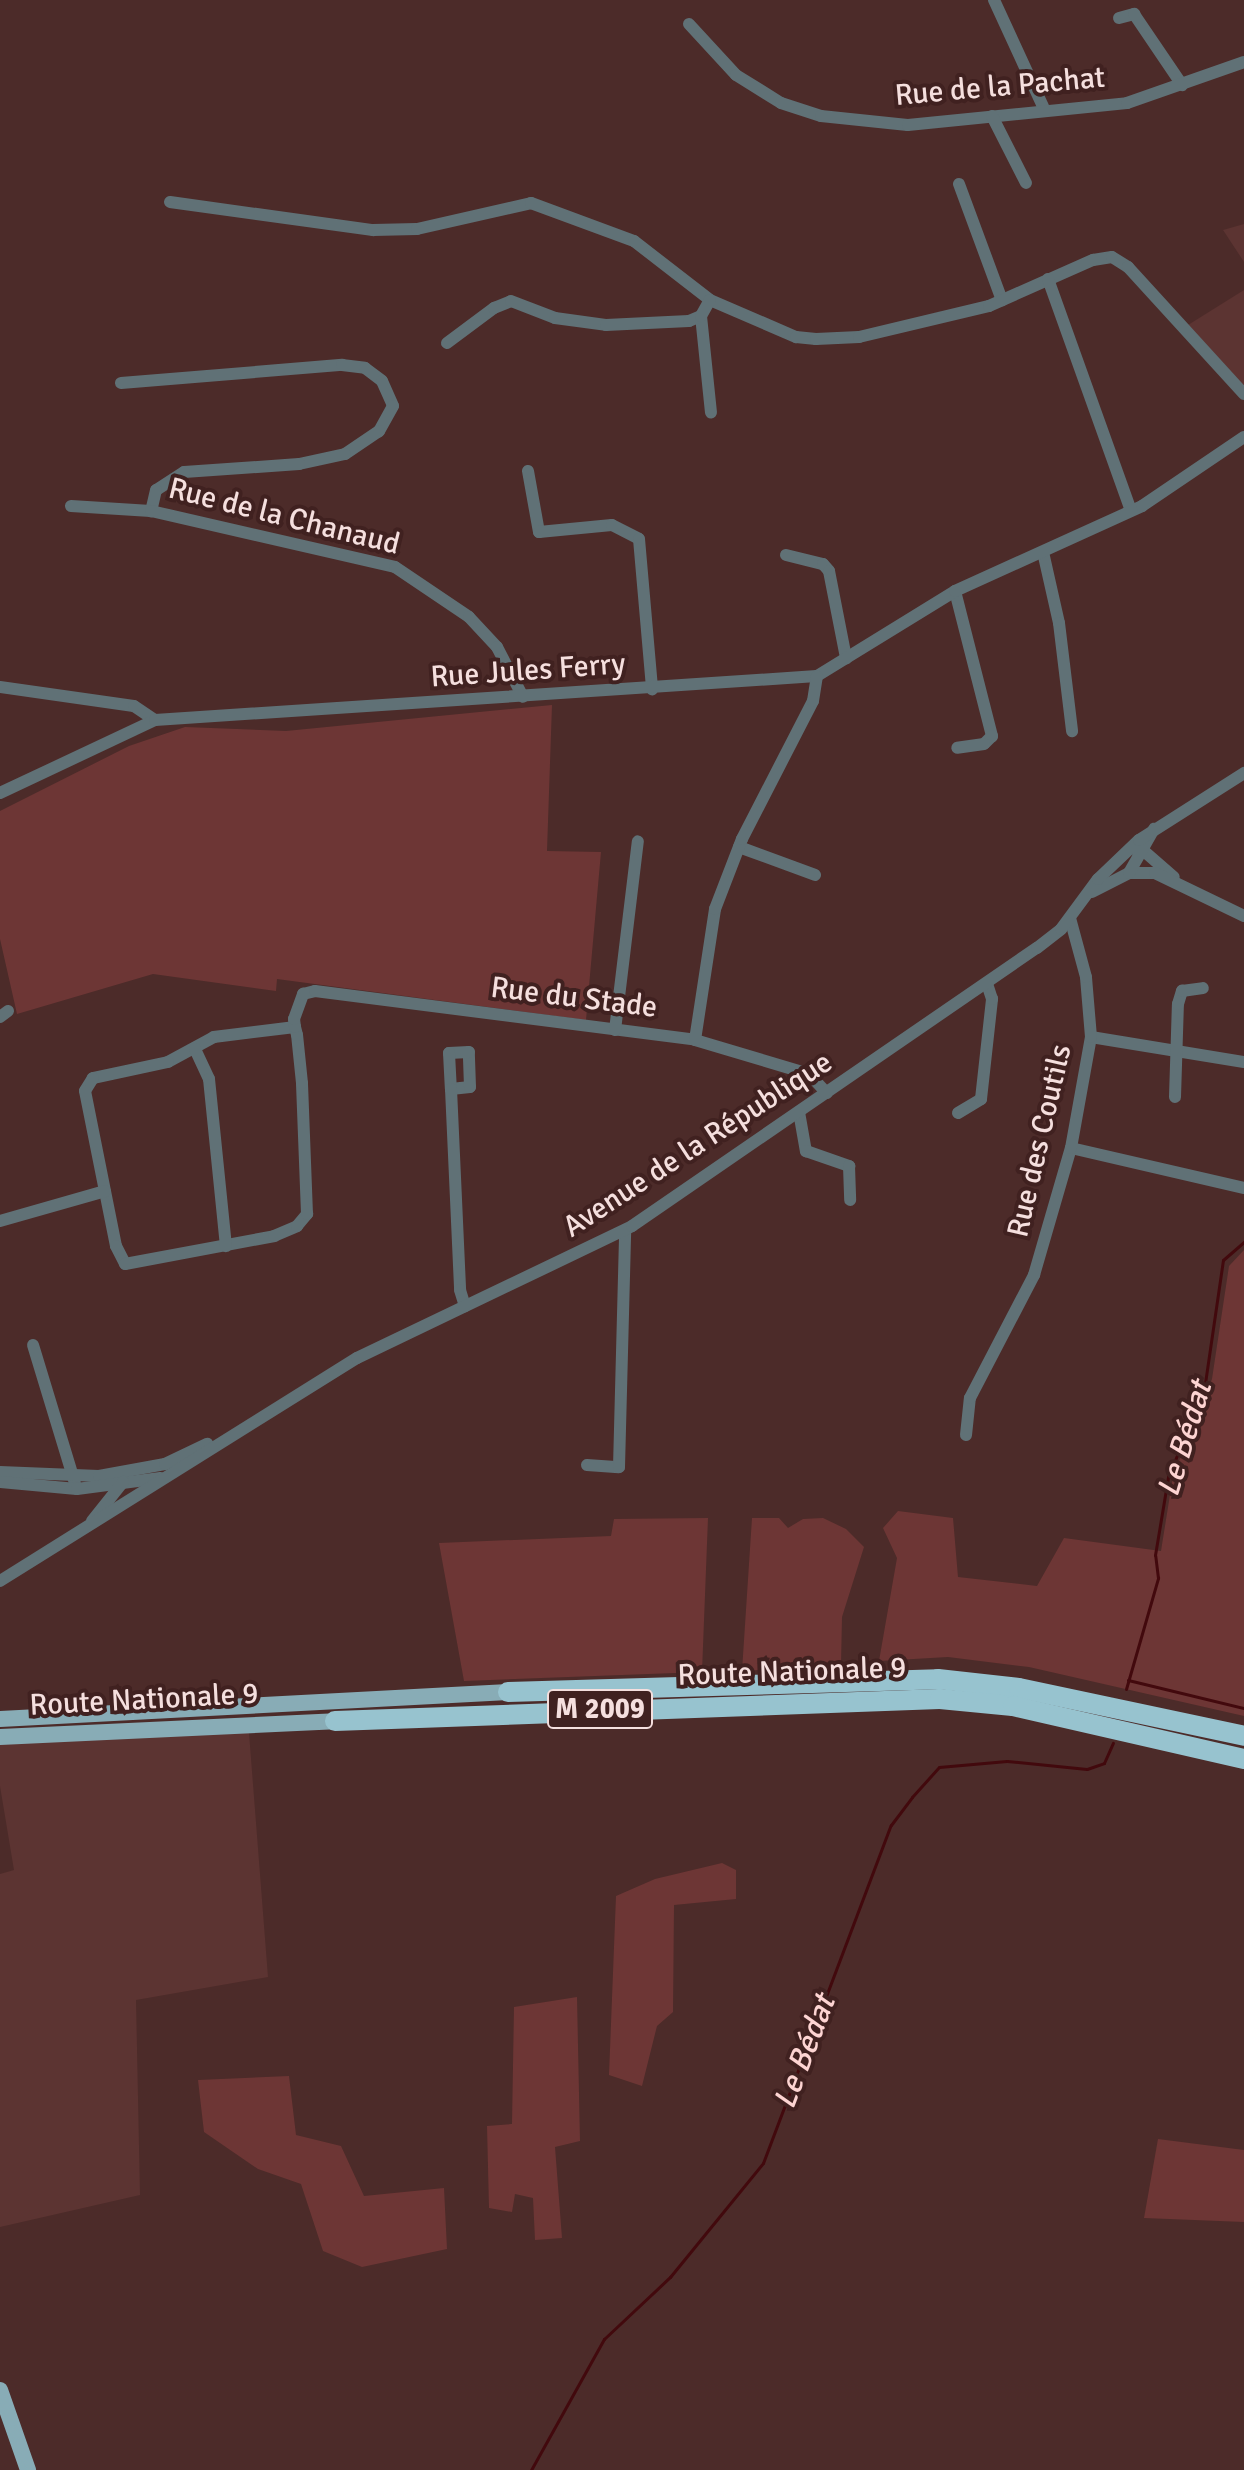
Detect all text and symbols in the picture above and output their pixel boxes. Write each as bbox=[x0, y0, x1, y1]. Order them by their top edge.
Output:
street label: Rue de la Pachat bbox=[893, 60, 1107, 114]
street label: Rue de la Chanaud bbox=[165, 471, 403, 563]
street label: Rue Jules Ferry bbox=[429, 646, 627, 696]
street label: Rue du Stade bbox=[489, 970, 659, 1026]
street label: Rue des Coutils bbox=[1000, 1041, 1080, 1241]
street label: Avenue de la République bbox=[557, 1045, 839, 1245]
water label: Le Bédat bbox=[1149, 1377, 1221, 1501]
street label: Route Nationale 9 bbox=[677, 1650, 907, 1694]
street label: Route Nationale 9 bbox=[29, 1676, 259, 1724]
road number: M 2009 bbox=[546, 1685, 654, 1733]
water label: Le Bédat bbox=[766, 1990, 844, 2114]

